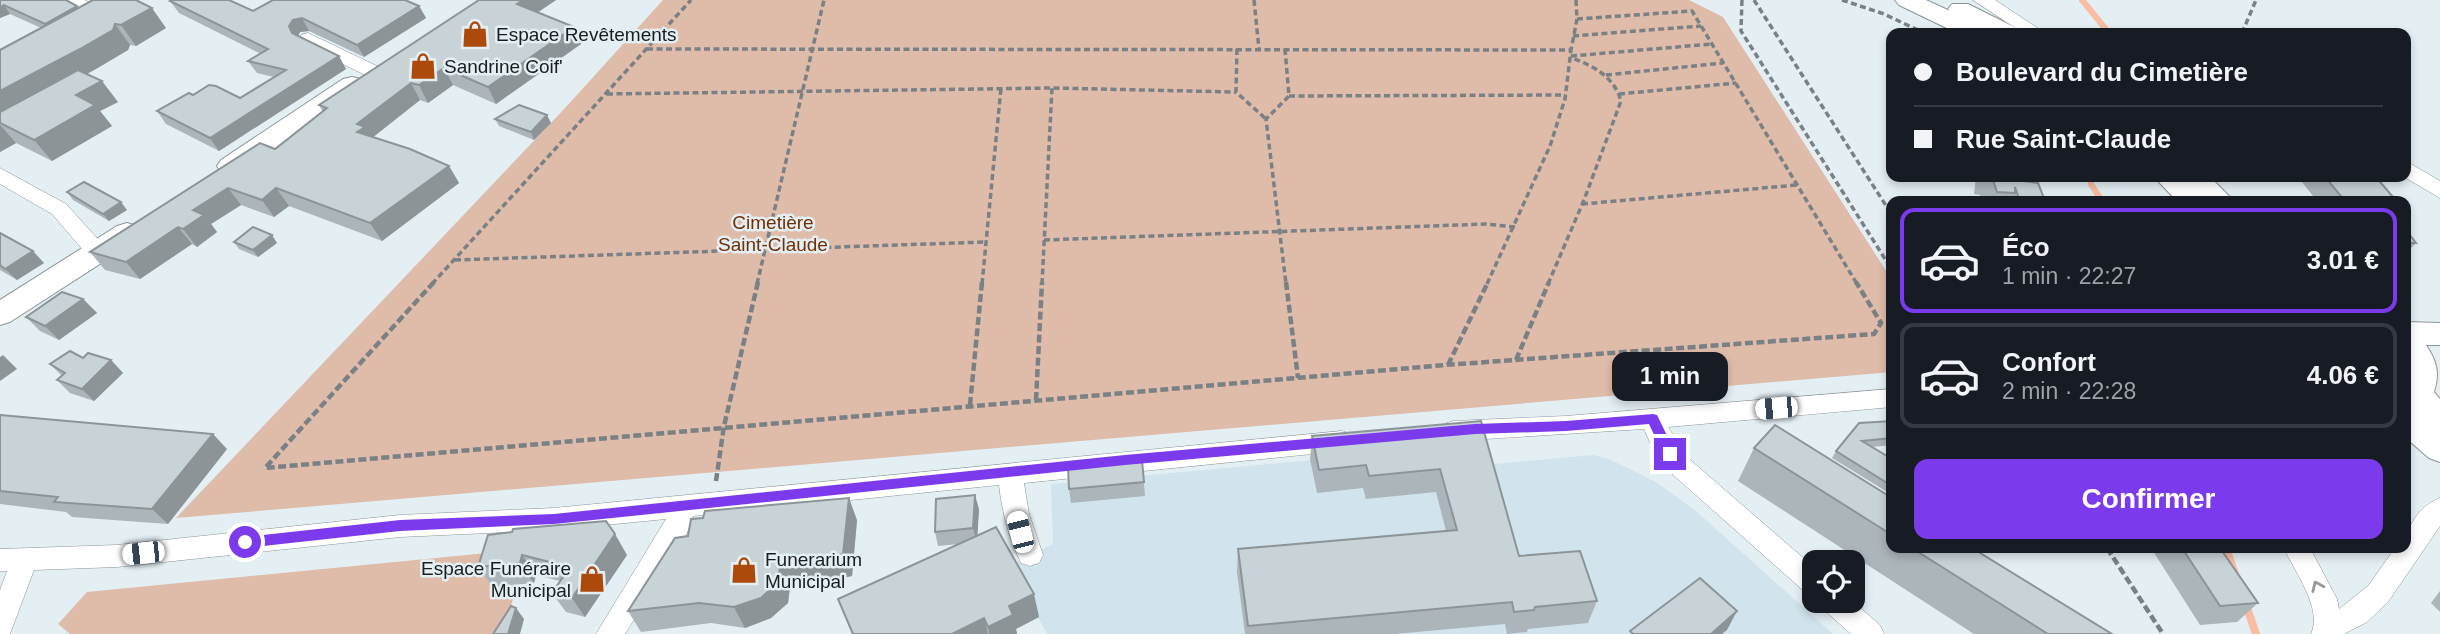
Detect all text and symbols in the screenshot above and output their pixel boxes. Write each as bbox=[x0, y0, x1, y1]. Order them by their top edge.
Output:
shop icon: Espace Revêtements bbox=[460, 19, 490, 49]
place label: Espace Revêtements bbox=[496, 24, 677, 45]
shop icon: Sandrine Coif' bbox=[408, 51, 438, 81]
place label: Sandrine Coif' bbox=[444, 56, 563, 77]
text: Boulevard du Cimetière bbox=[1956, 57, 2248, 87]
text: Rue Saint-Claude bbox=[1956, 124, 2171, 154]
park label: Cimetière Saint-Claude bbox=[718, 212, 828, 255]
icon: car bbox=[1918, 229, 1981, 292]
text: Éco bbox=[2002, 232, 2050, 262]
text: 3.01 € bbox=[2307, 245, 2379, 275]
text: 1 min · 22:27 bbox=[2002, 263, 2136, 289]
icon: car bbox=[1918, 344, 1981, 407]
text: Confort bbox=[2002, 347, 2096, 377]
callout: 1 min bbox=[1612, 352, 1728, 402]
text: 4.06 € bbox=[2307, 360, 2379, 390]
text: 1 min bbox=[1640, 363, 1700, 389]
text: 2 min · 22:28 bbox=[2002, 378, 2136, 404]
car bbox=[1755, 396, 1798, 420]
route end bbox=[1654, 438, 1686, 470]
button: Confirmer bbox=[1914, 459, 2383, 539]
car bbox=[1005, 509, 1036, 555]
route start bbox=[229, 526, 261, 558]
car bbox=[122, 540, 165, 566]
place label: Funerarium Municipal bbox=[765, 549, 862, 592]
map controls bbox=[1802, 550, 1865, 613]
button: locate bbox=[1802, 550, 1865, 613]
shop icon: Funerarium Municipal bbox=[729, 555, 759, 585]
place label: Espace Funéraire Municipal bbox=[421, 558, 571, 601]
shop icon: Espace Funéraire Municipal bbox=[577, 564, 607, 594]
one-way arrow bbox=[2311, 581, 2325, 593]

